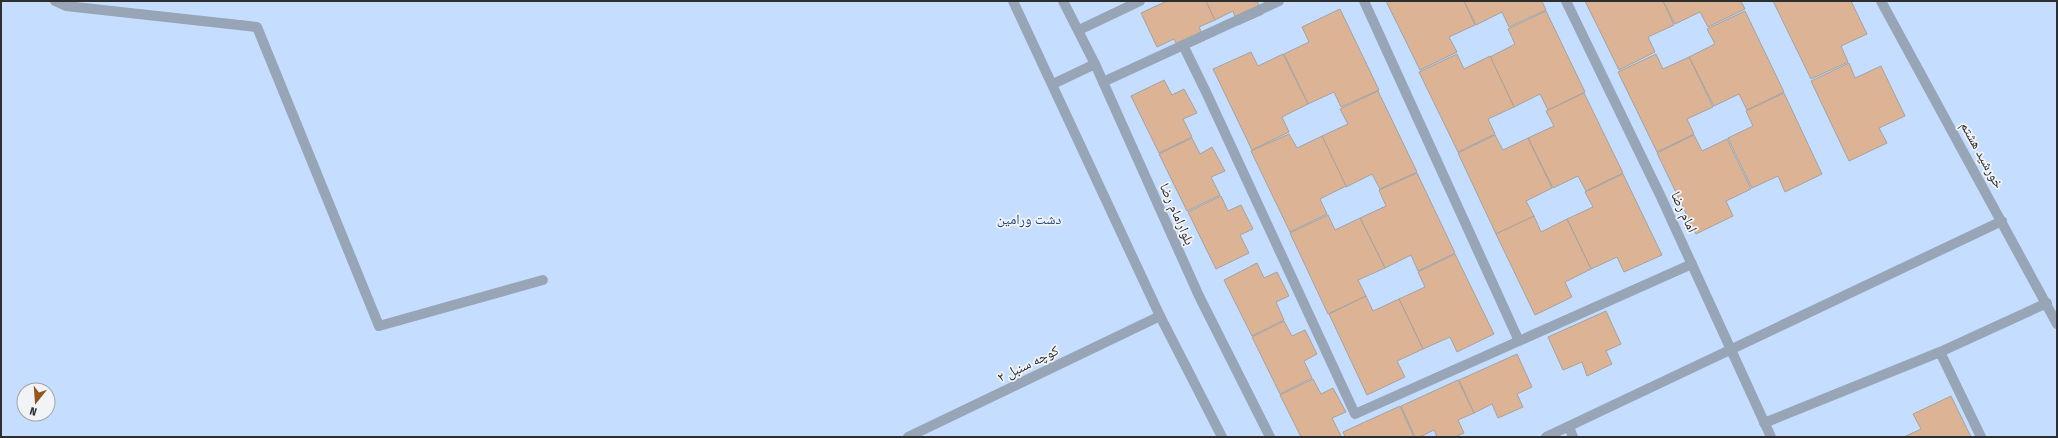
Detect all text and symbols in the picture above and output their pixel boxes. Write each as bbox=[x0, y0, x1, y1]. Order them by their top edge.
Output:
street label: خورشید هشتم bbox=[1956, 119, 2007, 192]
street label: بلوارامام رضا bbox=[1155, 180, 1198, 248]
street label: امام رضا bbox=[1666, 189, 1701, 236]
park label: دشت ورامین bbox=[997, 211, 1062, 228]
street label: کوچه سنبل ۲ bbox=[995, 342, 1062, 386]
north arrow bbox=[16, 382, 56, 422]
text: N bbox=[28, 404, 38, 418]

